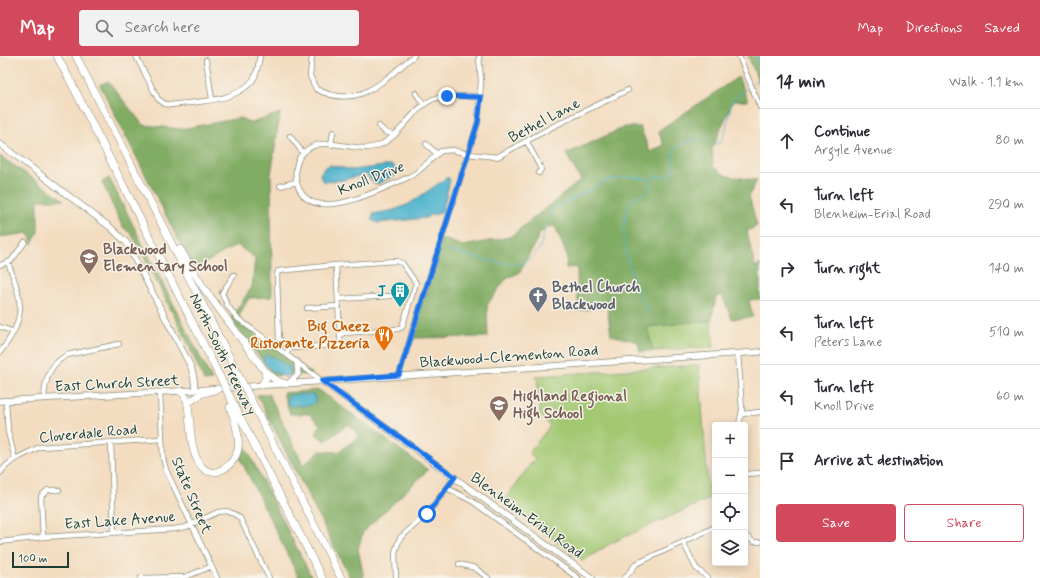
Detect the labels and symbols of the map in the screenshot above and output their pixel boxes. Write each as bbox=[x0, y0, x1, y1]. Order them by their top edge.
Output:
route end bbox=[438, 87, 456, 105]
street label: Bethel Lane bbox=[505, 94, 584, 148]
street label: Knoll Drive bbox=[335, 157, 408, 201]
place label: Blackwood Elementary School bbox=[103, 240, 228, 277]
school or university icon: Blackwood Elementary School bbox=[78, 247, 100, 275]
place label: Bethel Church Blackwood bbox=[552, 278, 641, 315]
building icon: J bbox=[389, 280, 411, 308]
place label: J bbox=[377, 282, 386, 302]
church icon: Bethel Church Blackwood bbox=[527, 285, 549, 313]
street label: North-South Freeway bbox=[184, 290, 260, 419]
place label: Big Cheez Ristorante Pizzeria bbox=[250, 317, 370, 354]
restaurant icon: Big Cheez Ristorante Pizzeria bbox=[373, 324, 395, 352]
street label: Blackwood-Clementon Road bbox=[419, 341, 599, 373]
street label: East Church Street bbox=[54, 371, 180, 397]
place label: Highland Regional High School bbox=[513, 387, 627, 426]
school or university icon: Highland Regional High School bbox=[488, 394, 510, 422]
street label: Cloverdale Road bbox=[38, 420, 138, 448]
street label: State Street bbox=[166, 454, 216, 537]
street label: Blenheim-Erial Road bbox=[466, 468, 587, 564]
route start bbox=[418, 505, 436, 523]
street label: East Lake Avenue bbox=[64, 507, 176, 535]
scale bar bbox=[12, 550, 69, 569]

